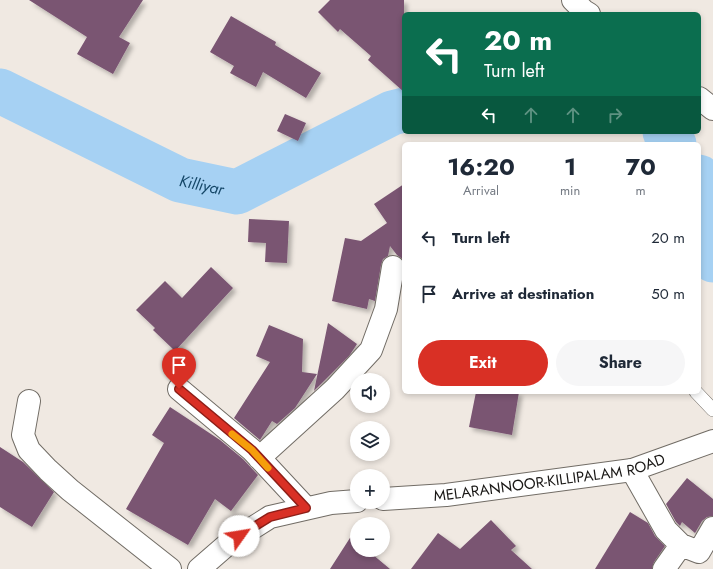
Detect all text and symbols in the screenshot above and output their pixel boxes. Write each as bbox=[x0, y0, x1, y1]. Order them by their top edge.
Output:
text: 20 m bbox=[484, 20, 552, 61]
icon: left bbox=[418, 28, 470, 80]
text: Turn left bbox=[484, 58, 544, 84]
icon: left bbox=[478, 104, 500, 126]
icon: ahead bbox=[520, 104, 542, 126]
icon: ahead bbox=[562, 104, 584, 126]
icon: right bbox=[604, 104, 626, 126]
text: 16:20 bbox=[447, 149, 515, 184]
text: 1 bbox=[564, 149, 576, 184]
text: 70 bbox=[625, 149, 656, 184]
water label: Killiyar bbox=[177, 169, 228, 201]
text: Arrival bbox=[463, 181, 499, 200]
text: min bbox=[560, 181, 580, 200]
text: m bbox=[636, 181, 646, 200]
icon: left bbox=[418, 227, 440, 249]
text: Turn left bbox=[452, 227, 510, 249]
text: 20 m bbox=[651, 227, 685, 249]
icon: arrive bbox=[418, 283, 440, 305]
text: Arrive at destination bbox=[452, 283, 594, 305]
text: 50 m bbox=[651, 283, 685, 305]
button: Exit bbox=[418, 340, 548, 386]
button: Share bbox=[556, 340, 685, 386]
pin bbox=[162, 348, 196, 389]
icon: arrive bbox=[168, 354, 190, 376]
map controls bbox=[350, 373, 390, 557]
button: sound bbox=[350, 373, 390, 413]
button: layers bbox=[350, 421, 390, 461]
street label: MELARANNOOR-KILLIPALAM ROAD bbox=[433, 448, 668, 507]
button: + bbox=[350, 469, 390, 509]
position arrow bbox=[218, 515, 260, 557]
button: − bbox=[350, 517, 390, 557]

